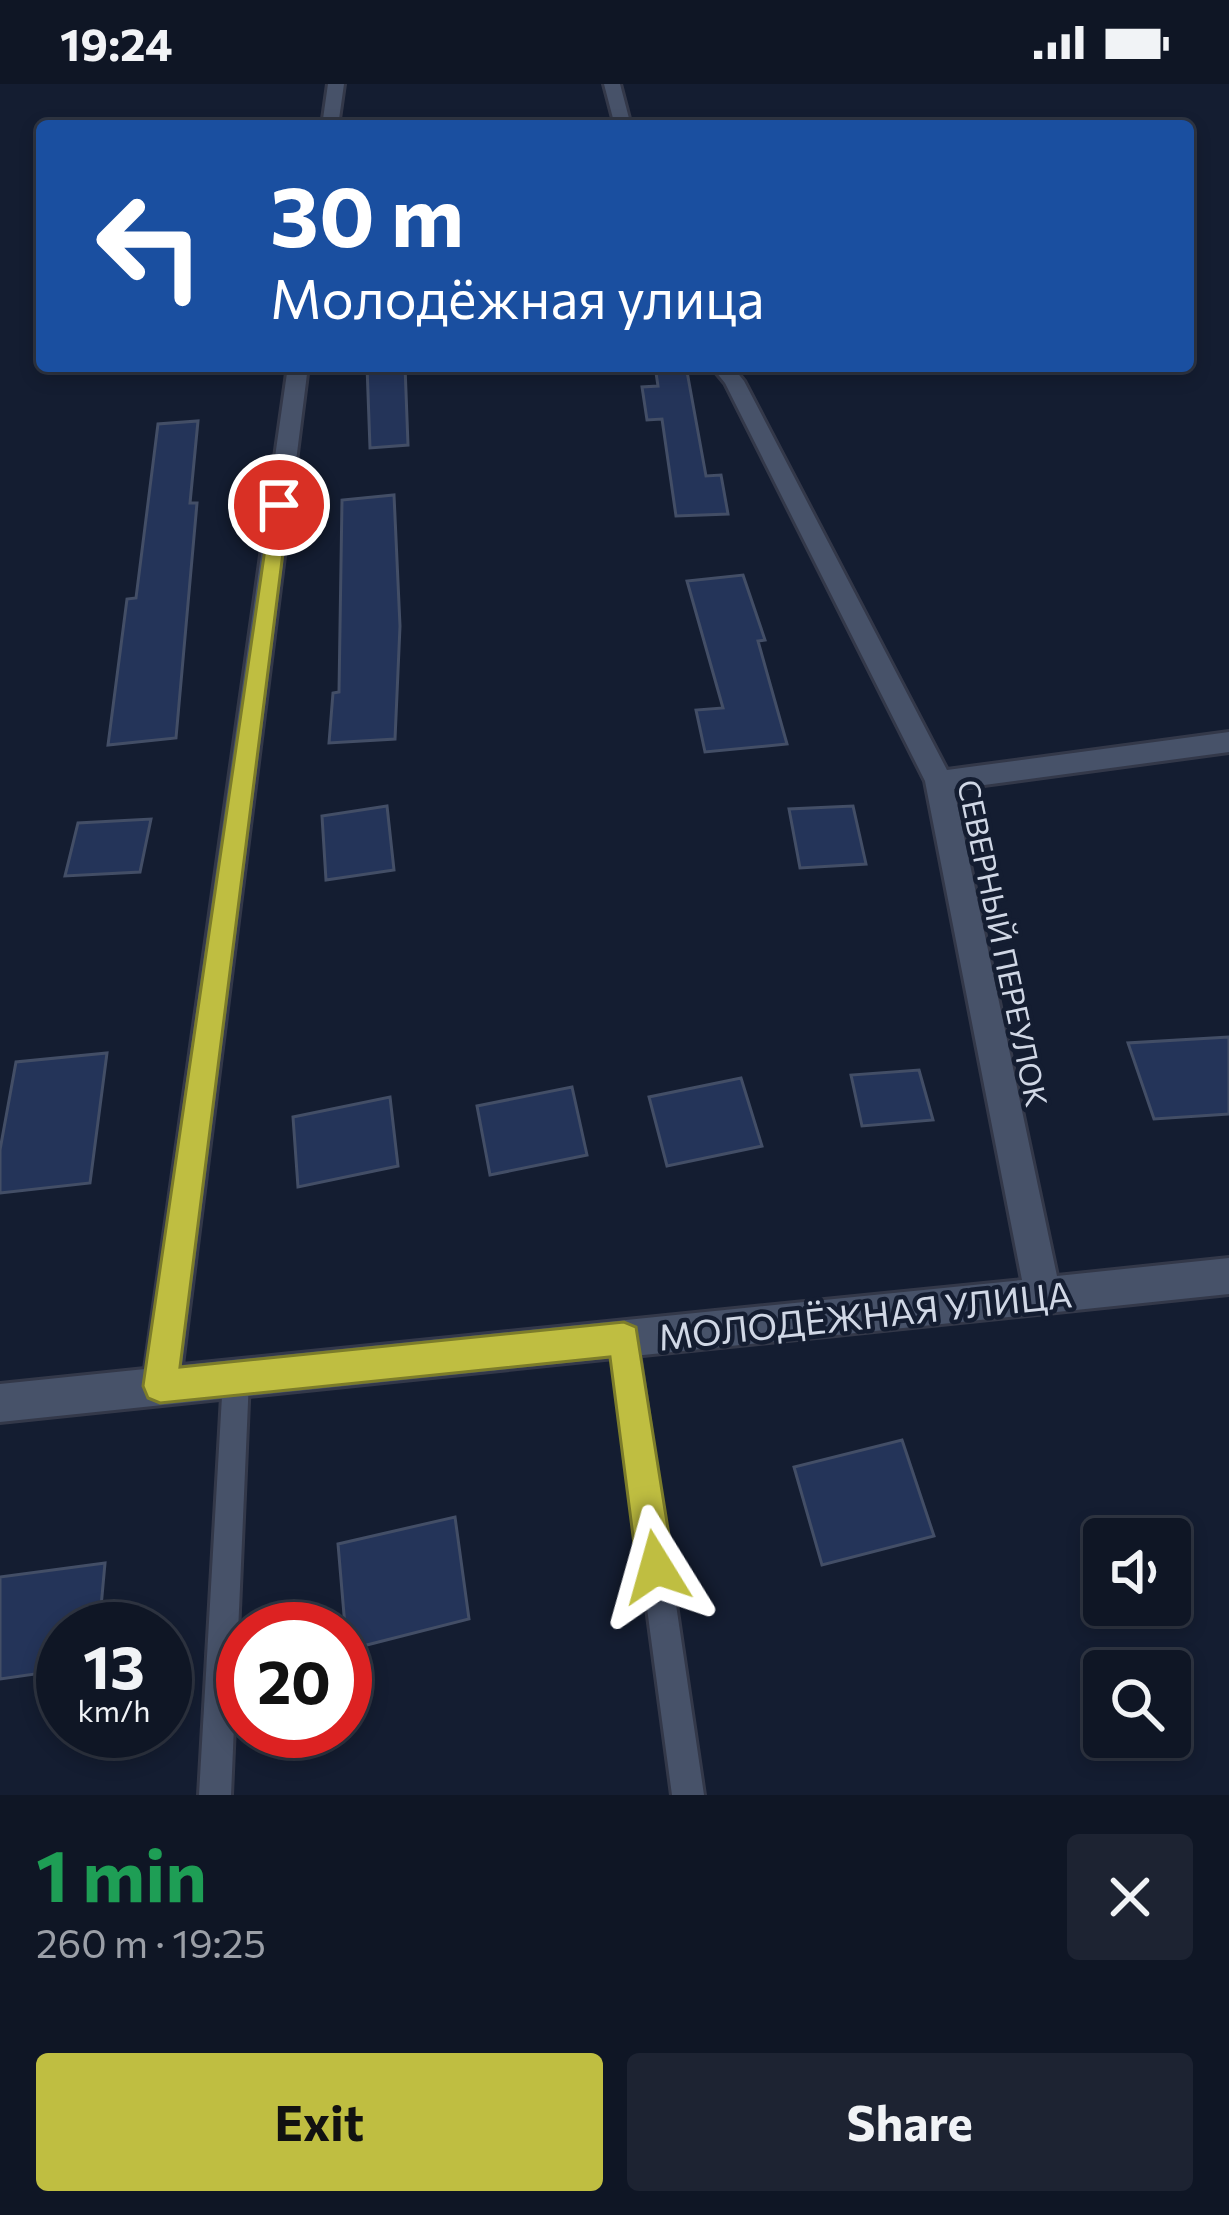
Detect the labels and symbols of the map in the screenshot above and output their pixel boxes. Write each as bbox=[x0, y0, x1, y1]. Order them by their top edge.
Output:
pin bbox=[228, 454, 330, 556]
street label: СЕВЕРНЫЙ ПЕРЕУЛОК bbox=[951, 776, 1057, 1110]
street label: МОЛОДЁЖНАЯ УЛИЦА bbox=[656, 1270, 1074, 1358]
position arrow bbox=[593, 1504, 719, 1630]
speed limit sign: 20 bbox=[216, 1602, 372, 1758]

